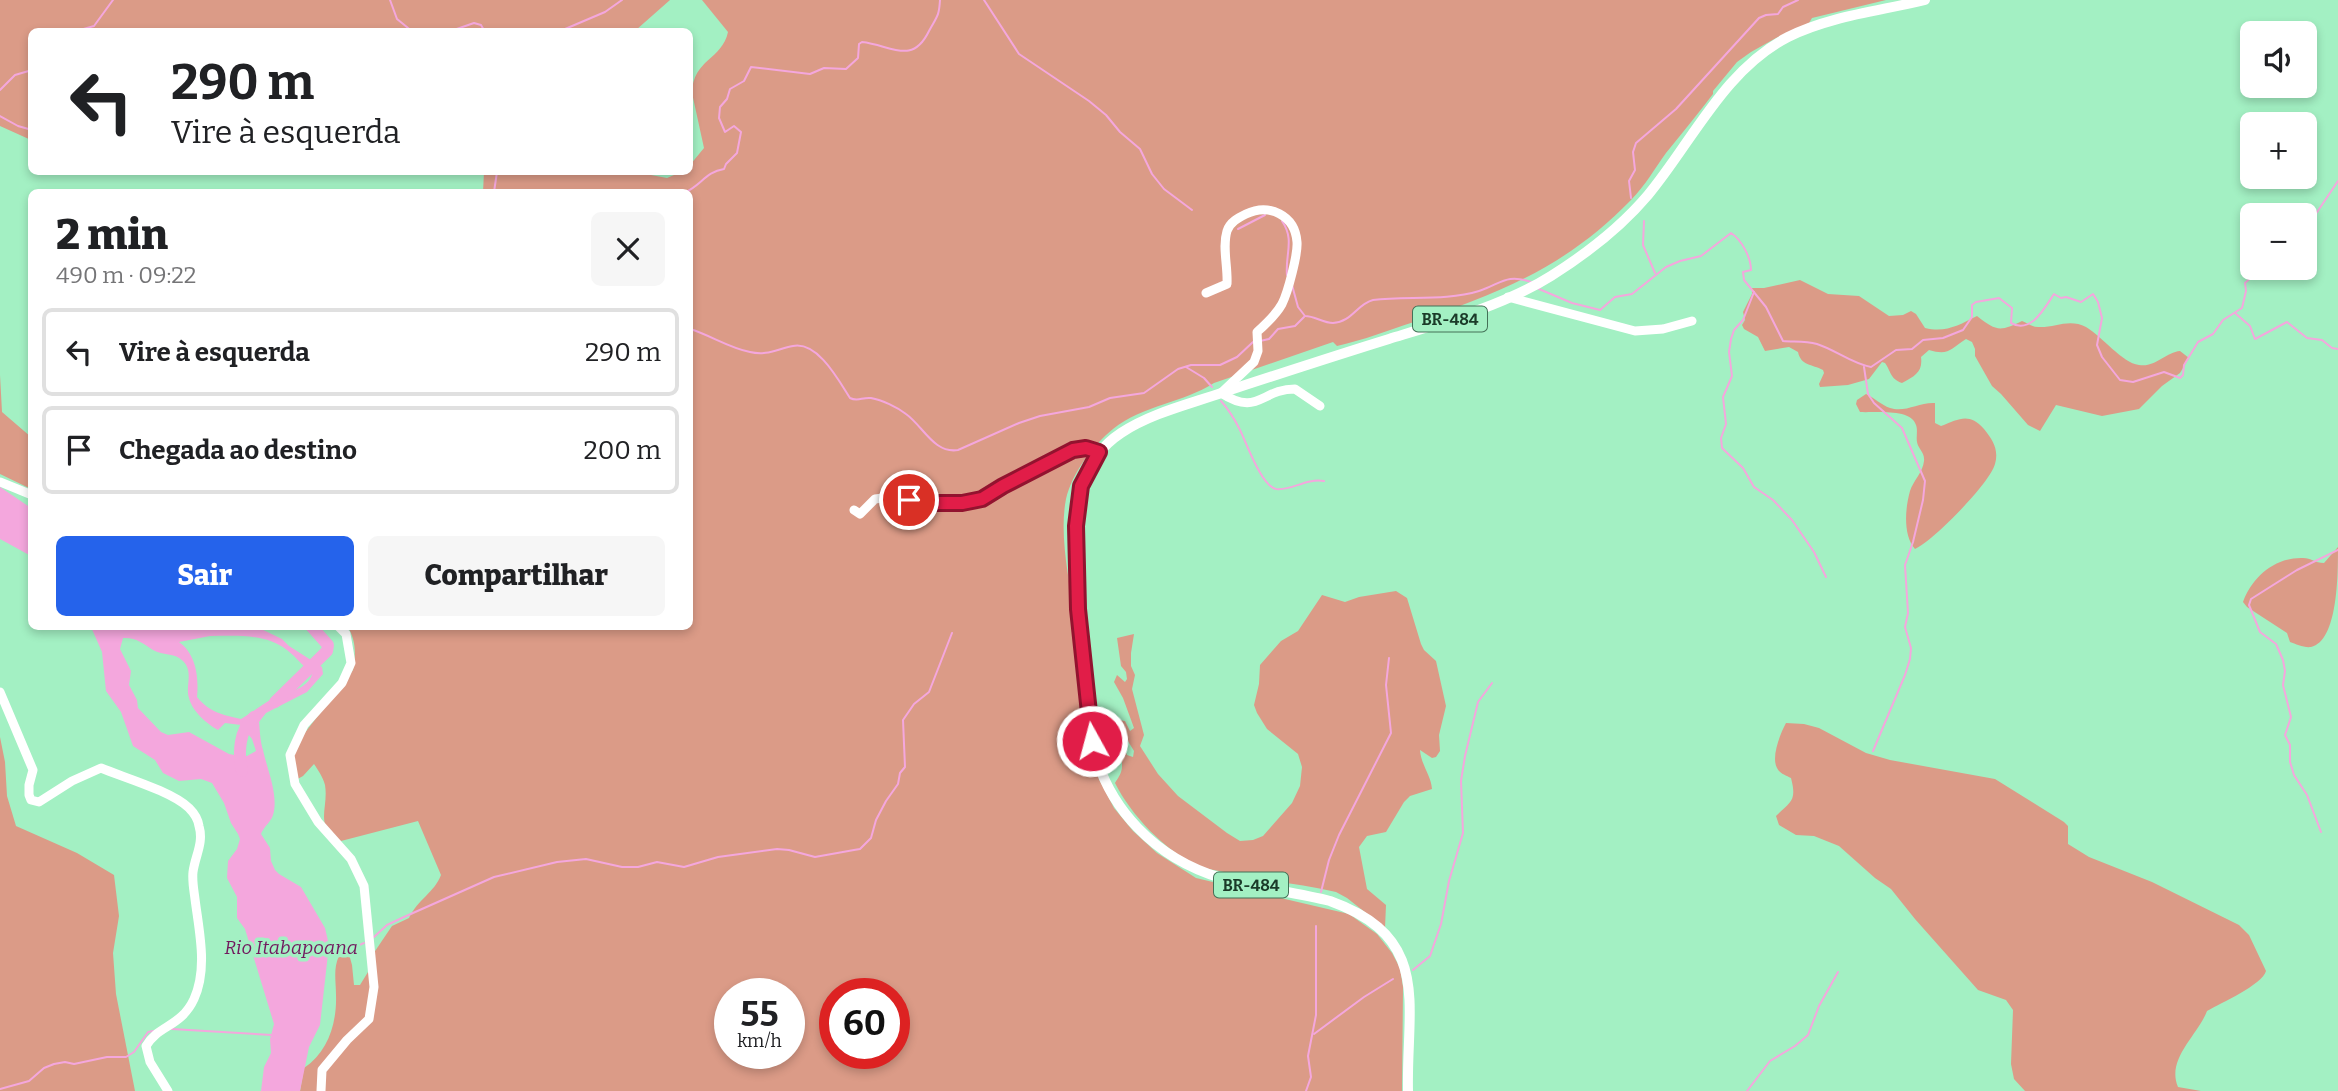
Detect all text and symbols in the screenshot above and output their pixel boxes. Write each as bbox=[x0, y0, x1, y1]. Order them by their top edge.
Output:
map controls bbox=[2240, 21, 2317, 280]
button: sound bbox=[2240, 21, 2317, 98]
text: 290 m bbox=[171, 53, 314, 112]
icon: left bbox=[56, 56, 147, 147]
button: + bbox=[2240, 112, 2317, 189]
text: Vire à esquerda bbox=[171, 113, 401, 151]
button: − bbox=[2240, 203, 2317, 280]
text: 2 min bbox=[56, 210, 168, 260]
button: close bbox=[591, 212, 665, 286]
text: 490 m · 09:22 bbox=[56, 261, 196, 289]
road number: BR-484 bbox=[1413, 306, 1487, 332]
icon: left bbox=[60, 333, 98, 371]
text: Vire à esquerda bbox=[119, 337, 310, 368]
text: 290 m bbox=[585, 337, 661, 368]
icon: arrive bbox=[60, 431, 98, 469]
text: Chegada ao destino bbox=[119, 435, 357, 466]
text: 200 m bbox=[584, 435, 661, 466]
pin bbox=[879, 470, 939, 530]
icon: arrive bbox=[890, 481, 928, 519]
button: Sair bbox=[56, 536, 354, 616]
button: Compartilhar bbox=[368, 536, 665, 616]
position arrow bbox=[1055, 704, 1129, 778]
road number: BR-484 bbox=[1214, 872, 1288, 898]
water label: Rio Itabapoana bbox=[224, 936, 358, 959]
speed limit sign: 60 bbox=[819, 978, 910, 1069]
text: 55 bbox=[740, 993, 779, 1035]
text: km/h bbox=[737, 1030, 782, 1052]

